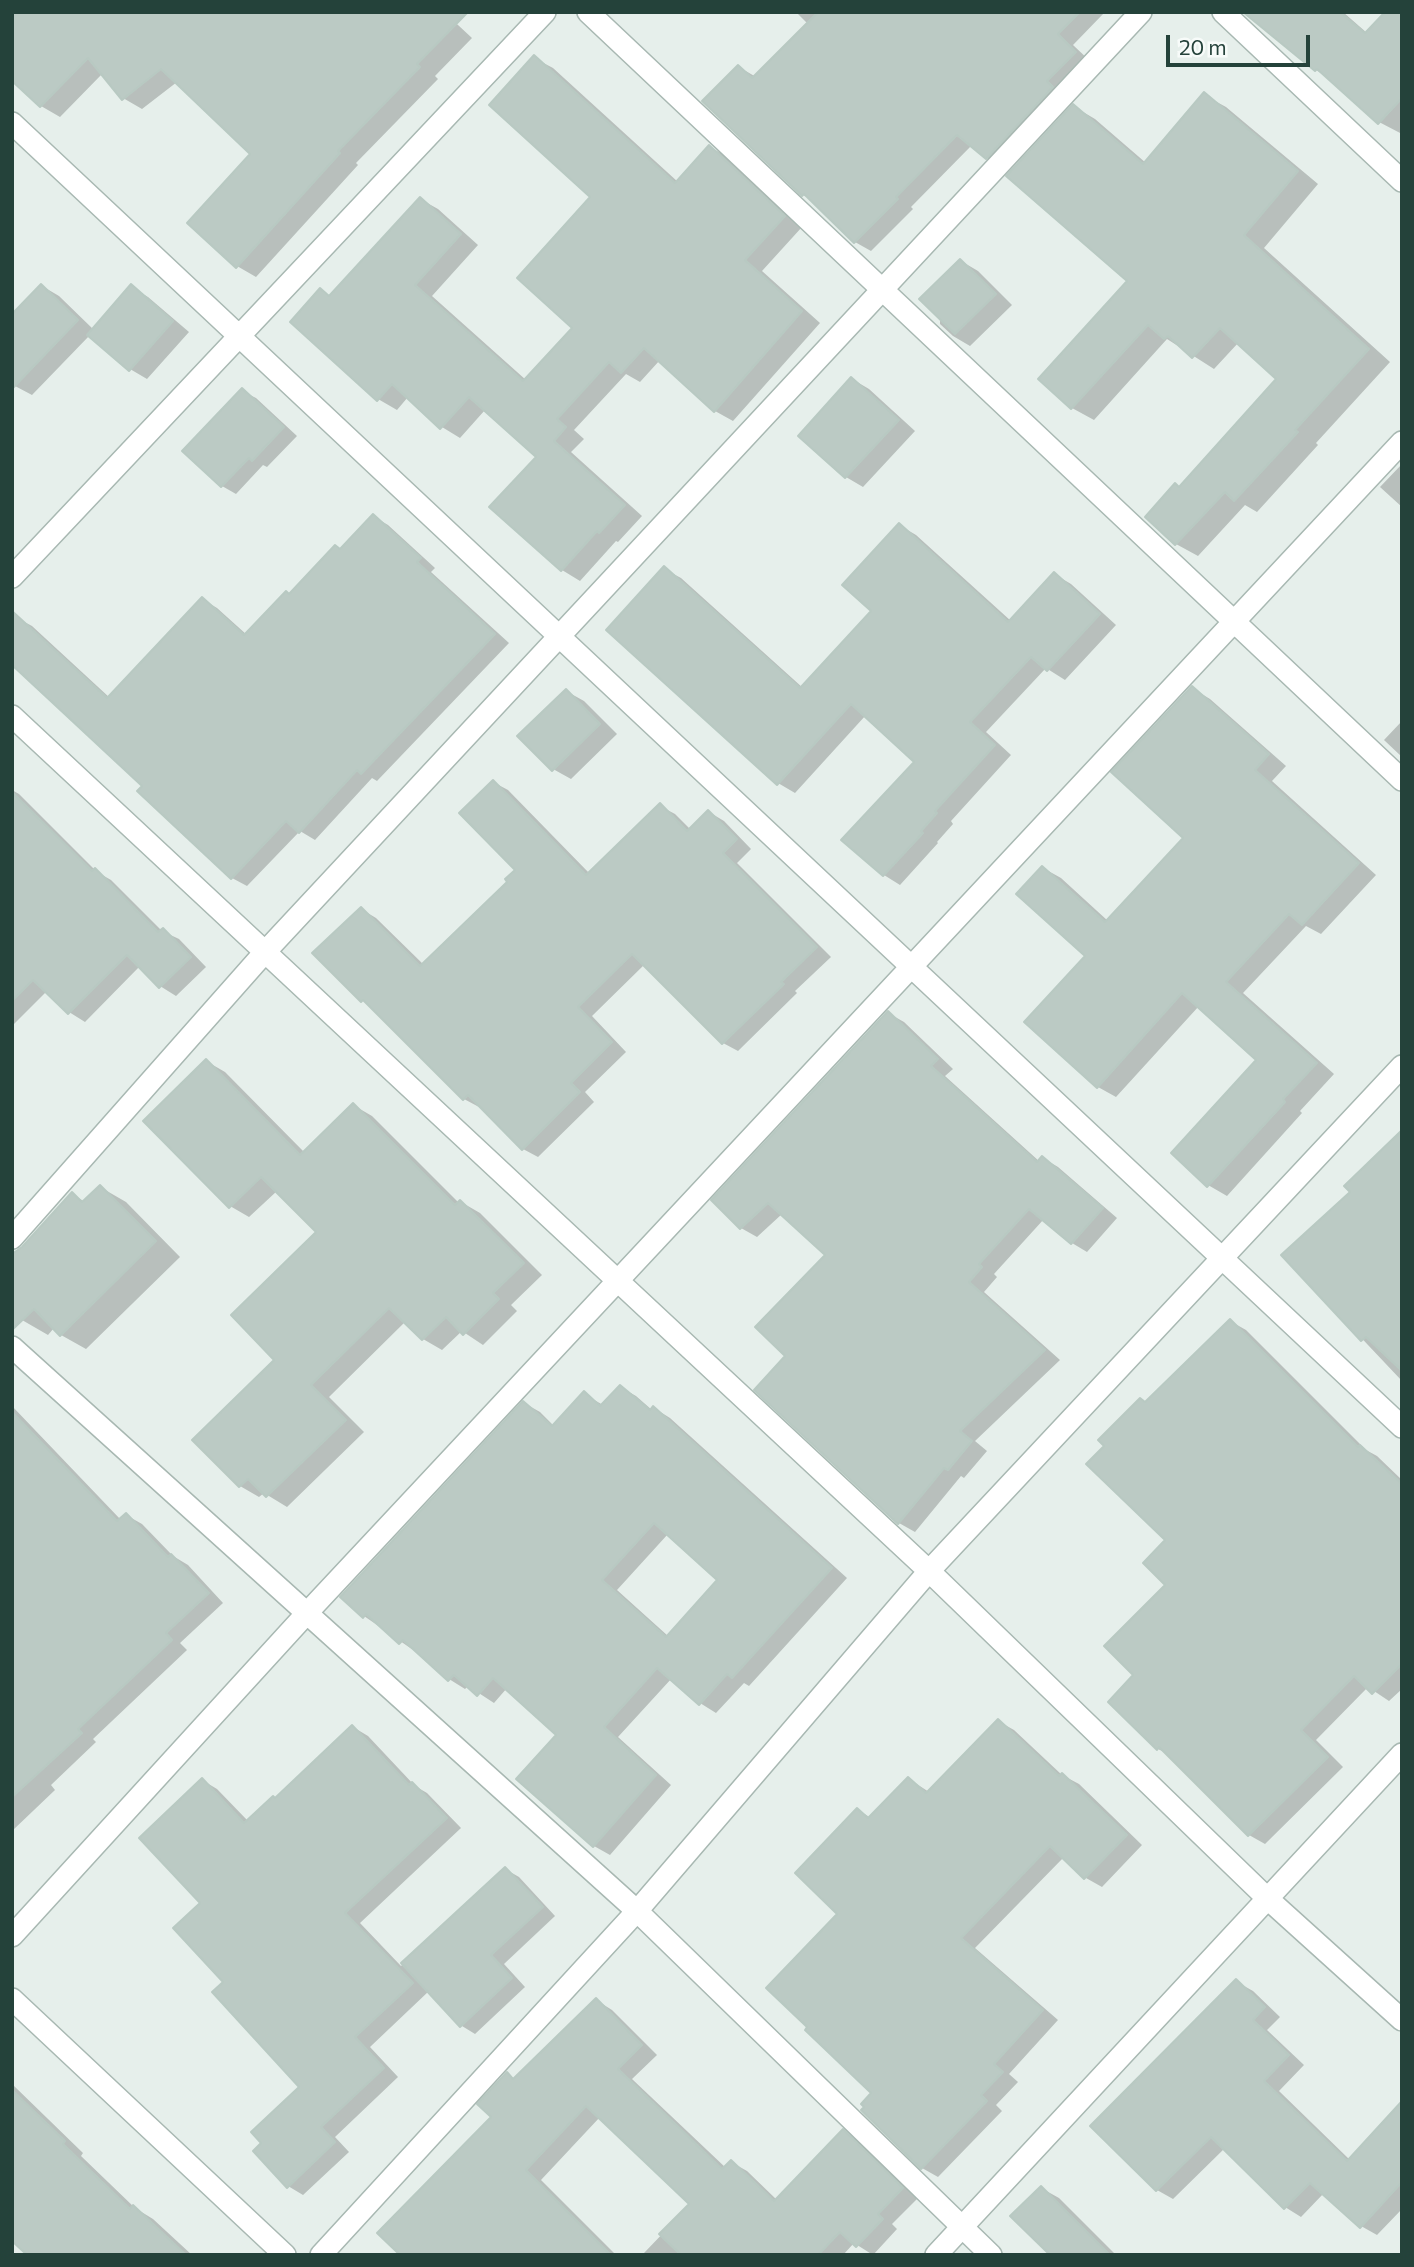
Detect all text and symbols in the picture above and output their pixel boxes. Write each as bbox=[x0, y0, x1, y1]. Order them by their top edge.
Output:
scale bar bbox=[1169, 21, 1312, 65]
text: 20 m bbox=[1179, 34, 1227, 59]

